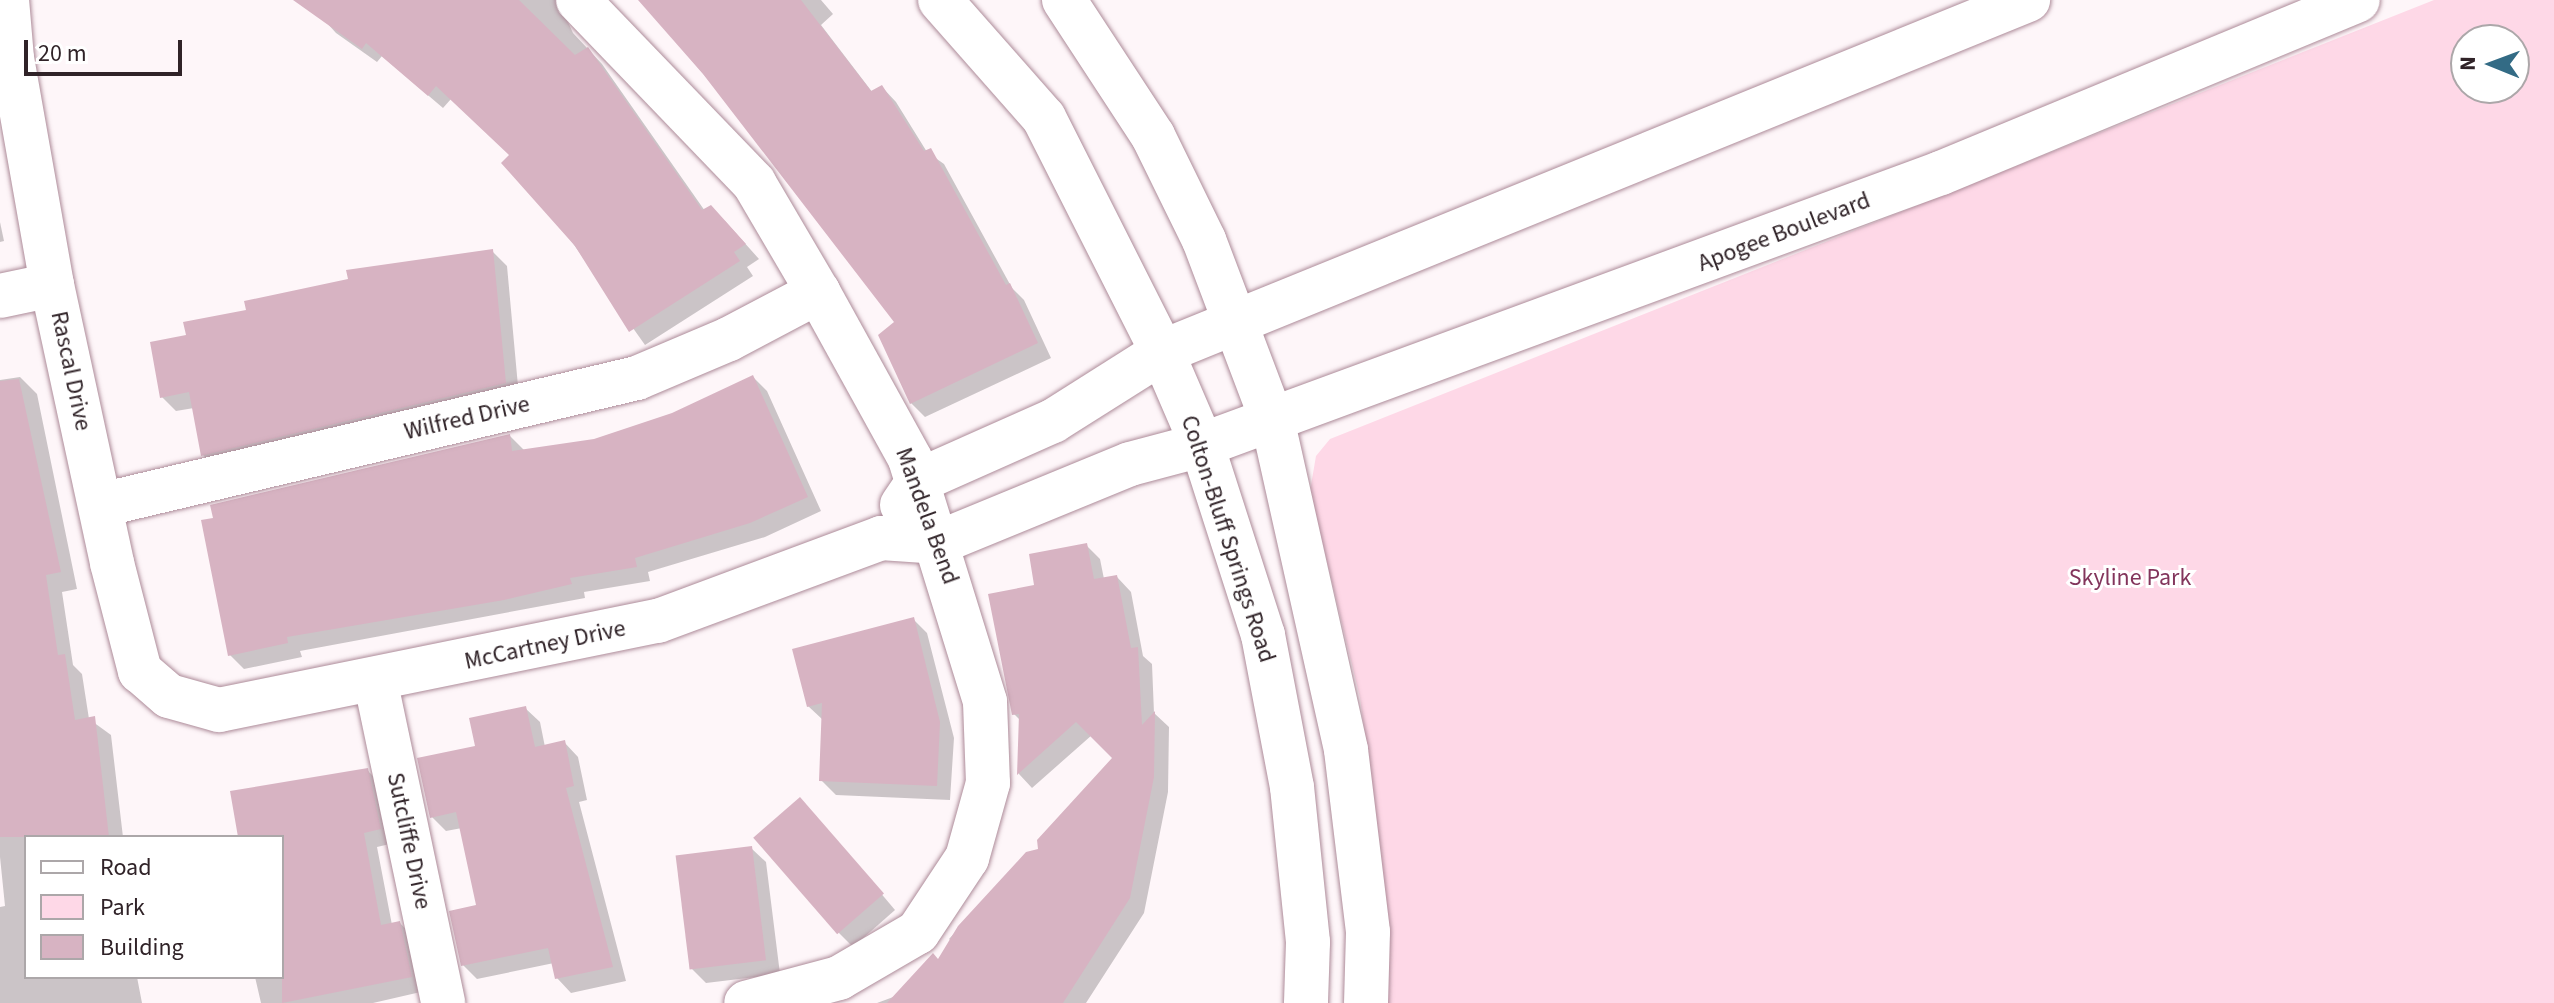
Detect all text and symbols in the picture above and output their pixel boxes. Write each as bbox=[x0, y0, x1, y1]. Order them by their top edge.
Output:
scale bar bbox=[28, 24, 186, 74]
north arrow bbox=[2450, 24, 2530, 104]
text: 20 m bbox=[38, 36, 87, 71]
text: N bbox=[2452, 56, 2484, 71]
street label: Apogee Boulevard bbox=[1694, 186, 1874, 278]
street label: Rascal Drive bbox=[44, 309, 98, 433]
street label: Wilfred Drive bbox=[401, 390, 533, 446]
street label: Colton-Bluff Springs Road bbox=[1174, 412, 1282, 666]
street label: Mandela Bend bbox=[889, 444, 965, 588]
park label: Skyline Park bbox=[2069, 564, 2191, 592]
street label: McCartney Drive bbox=[462, 614, 628, 676]
street label: Sutcliffe Drive bbox=[380, 770, 438, 912]
legend bbox=[24, 835, 284, 979]
text: Road bbox=[100, 850, 152, 885]
text: Park bbox=[100, 890, 145, 925]
text: Building bbox=[100, 930, 184, 965]

